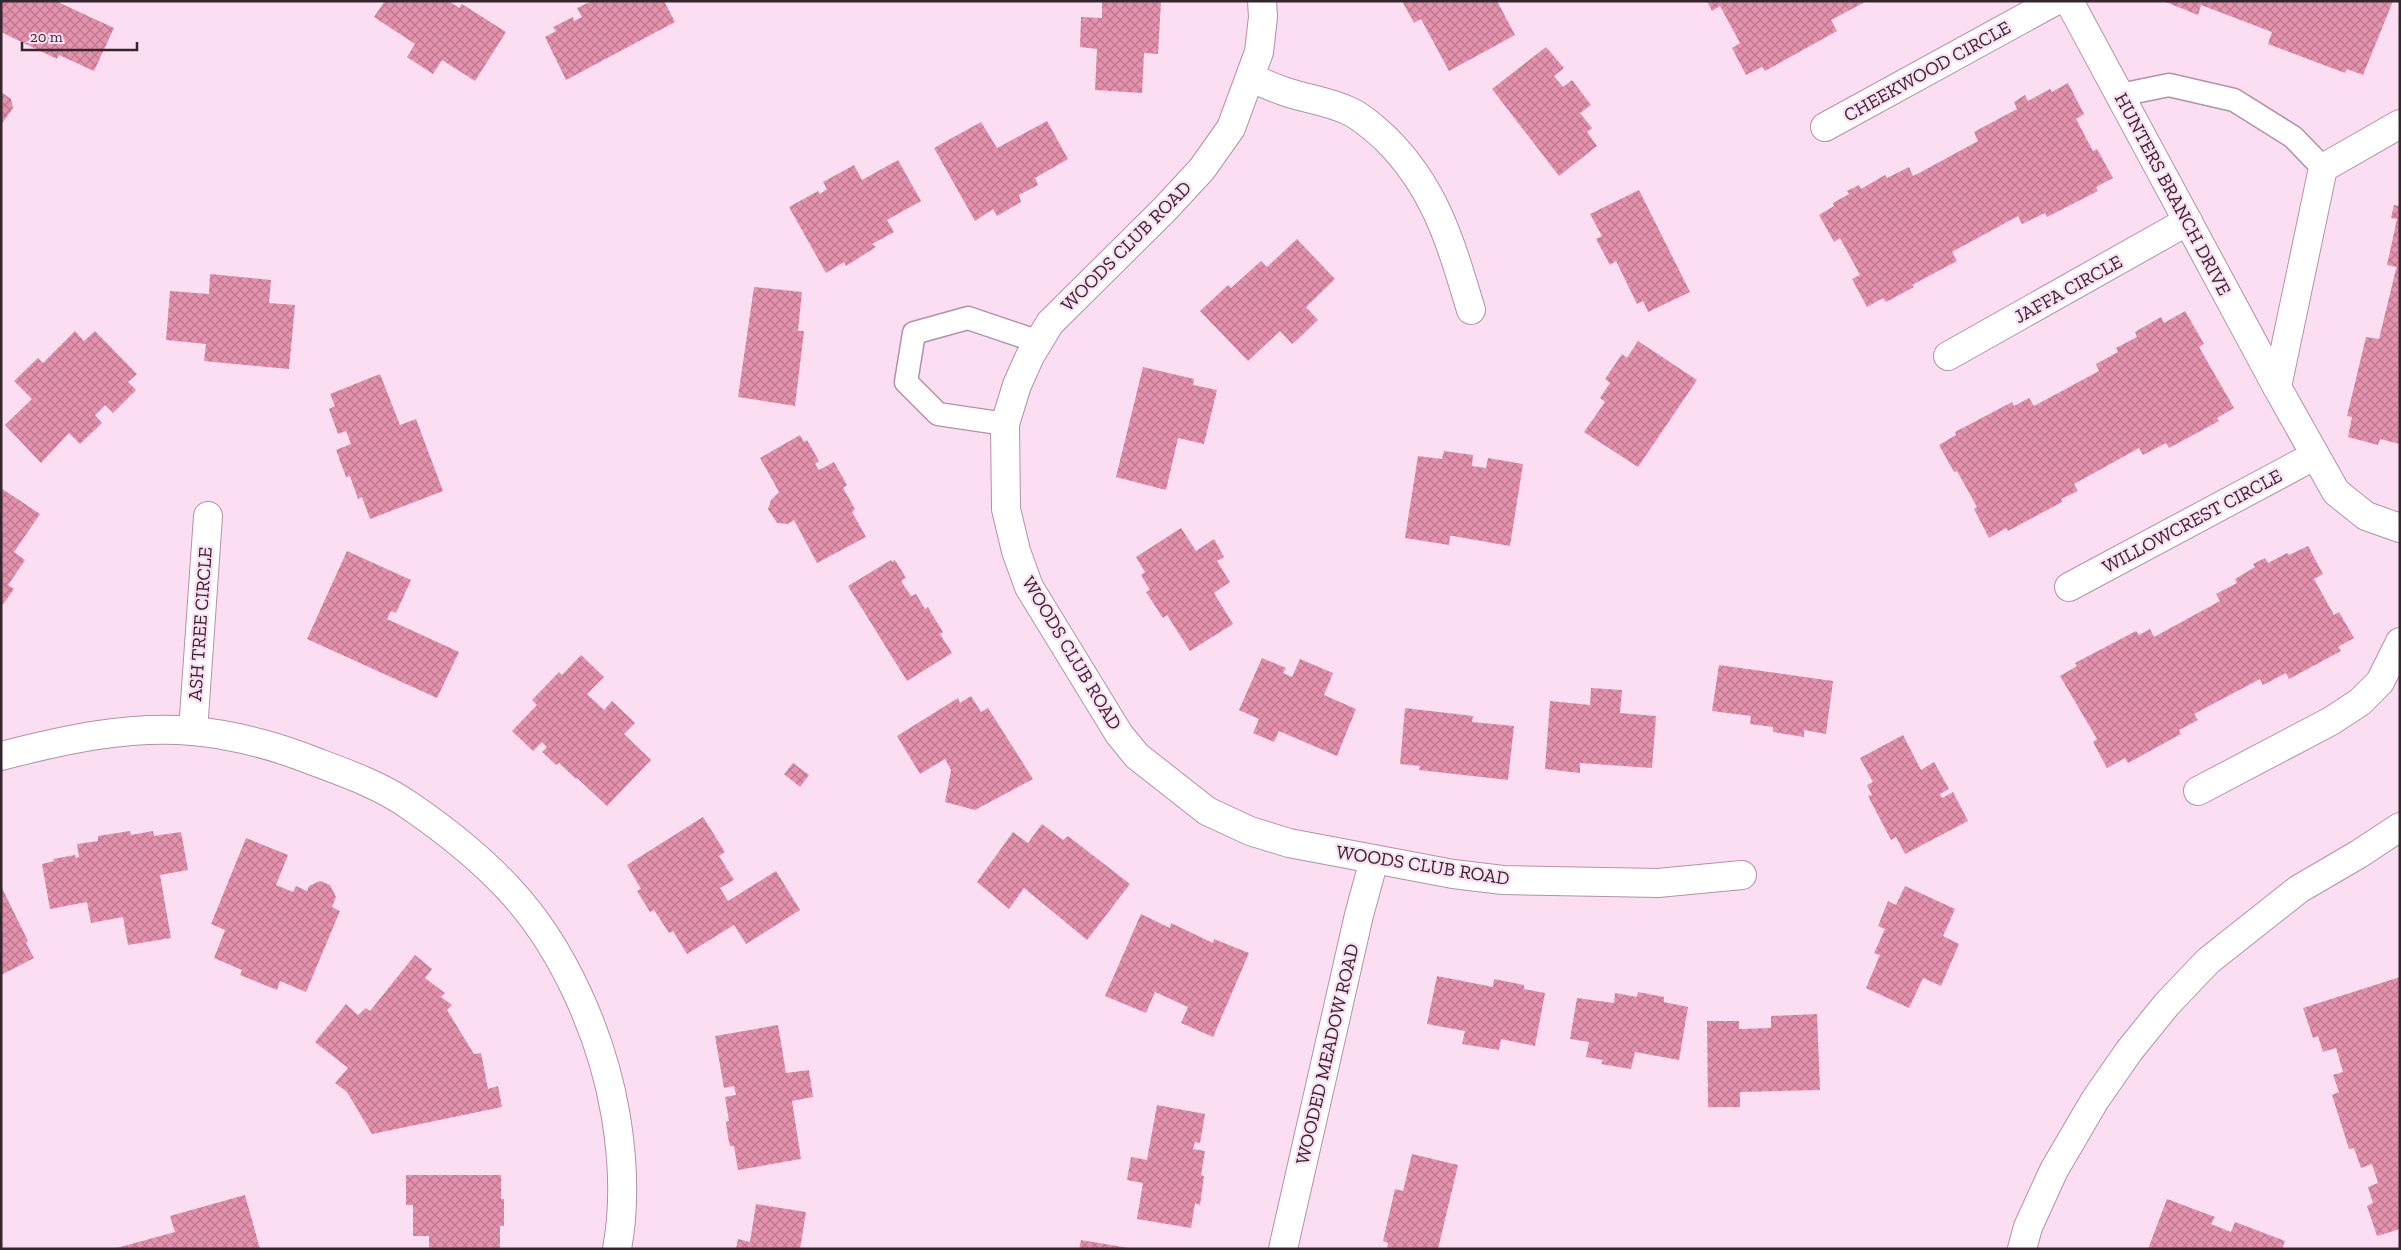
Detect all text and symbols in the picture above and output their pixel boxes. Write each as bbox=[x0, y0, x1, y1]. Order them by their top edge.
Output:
street label: CHEEKWOOD CIRCLE bbox=[1839, 15, 2015, 127]
scale bar bbox=[22, 20, 138, 52]
text: 20 m bbox=[30, 28, 63, 46]
street label: HUNTERS BRANCH DRIVE bbox=[2110, 89, 2236, 299]
street label: WOODS CLUB ROAD bbox=[1056, 176, 1196, 316]
street label: JAFFA CIRCLE bbox=[2010, 250, 2126, 328]
street label: WILLOWCREST CIRCLE bbox=[2098, 464, 2286, 578]
street label: ASH TREE CIRCLE bbox=[183, 546, 217, 702]
street label: WOODS CLUB ROAD bbox=[1017, 572, 1127, 734]
street label: WOODS CLUB ROAD bbox=[1335, 840, 1511, 890]
street label: WOODED MEADOW ROAD bbox=[1290, 941, 1364, 1167]

